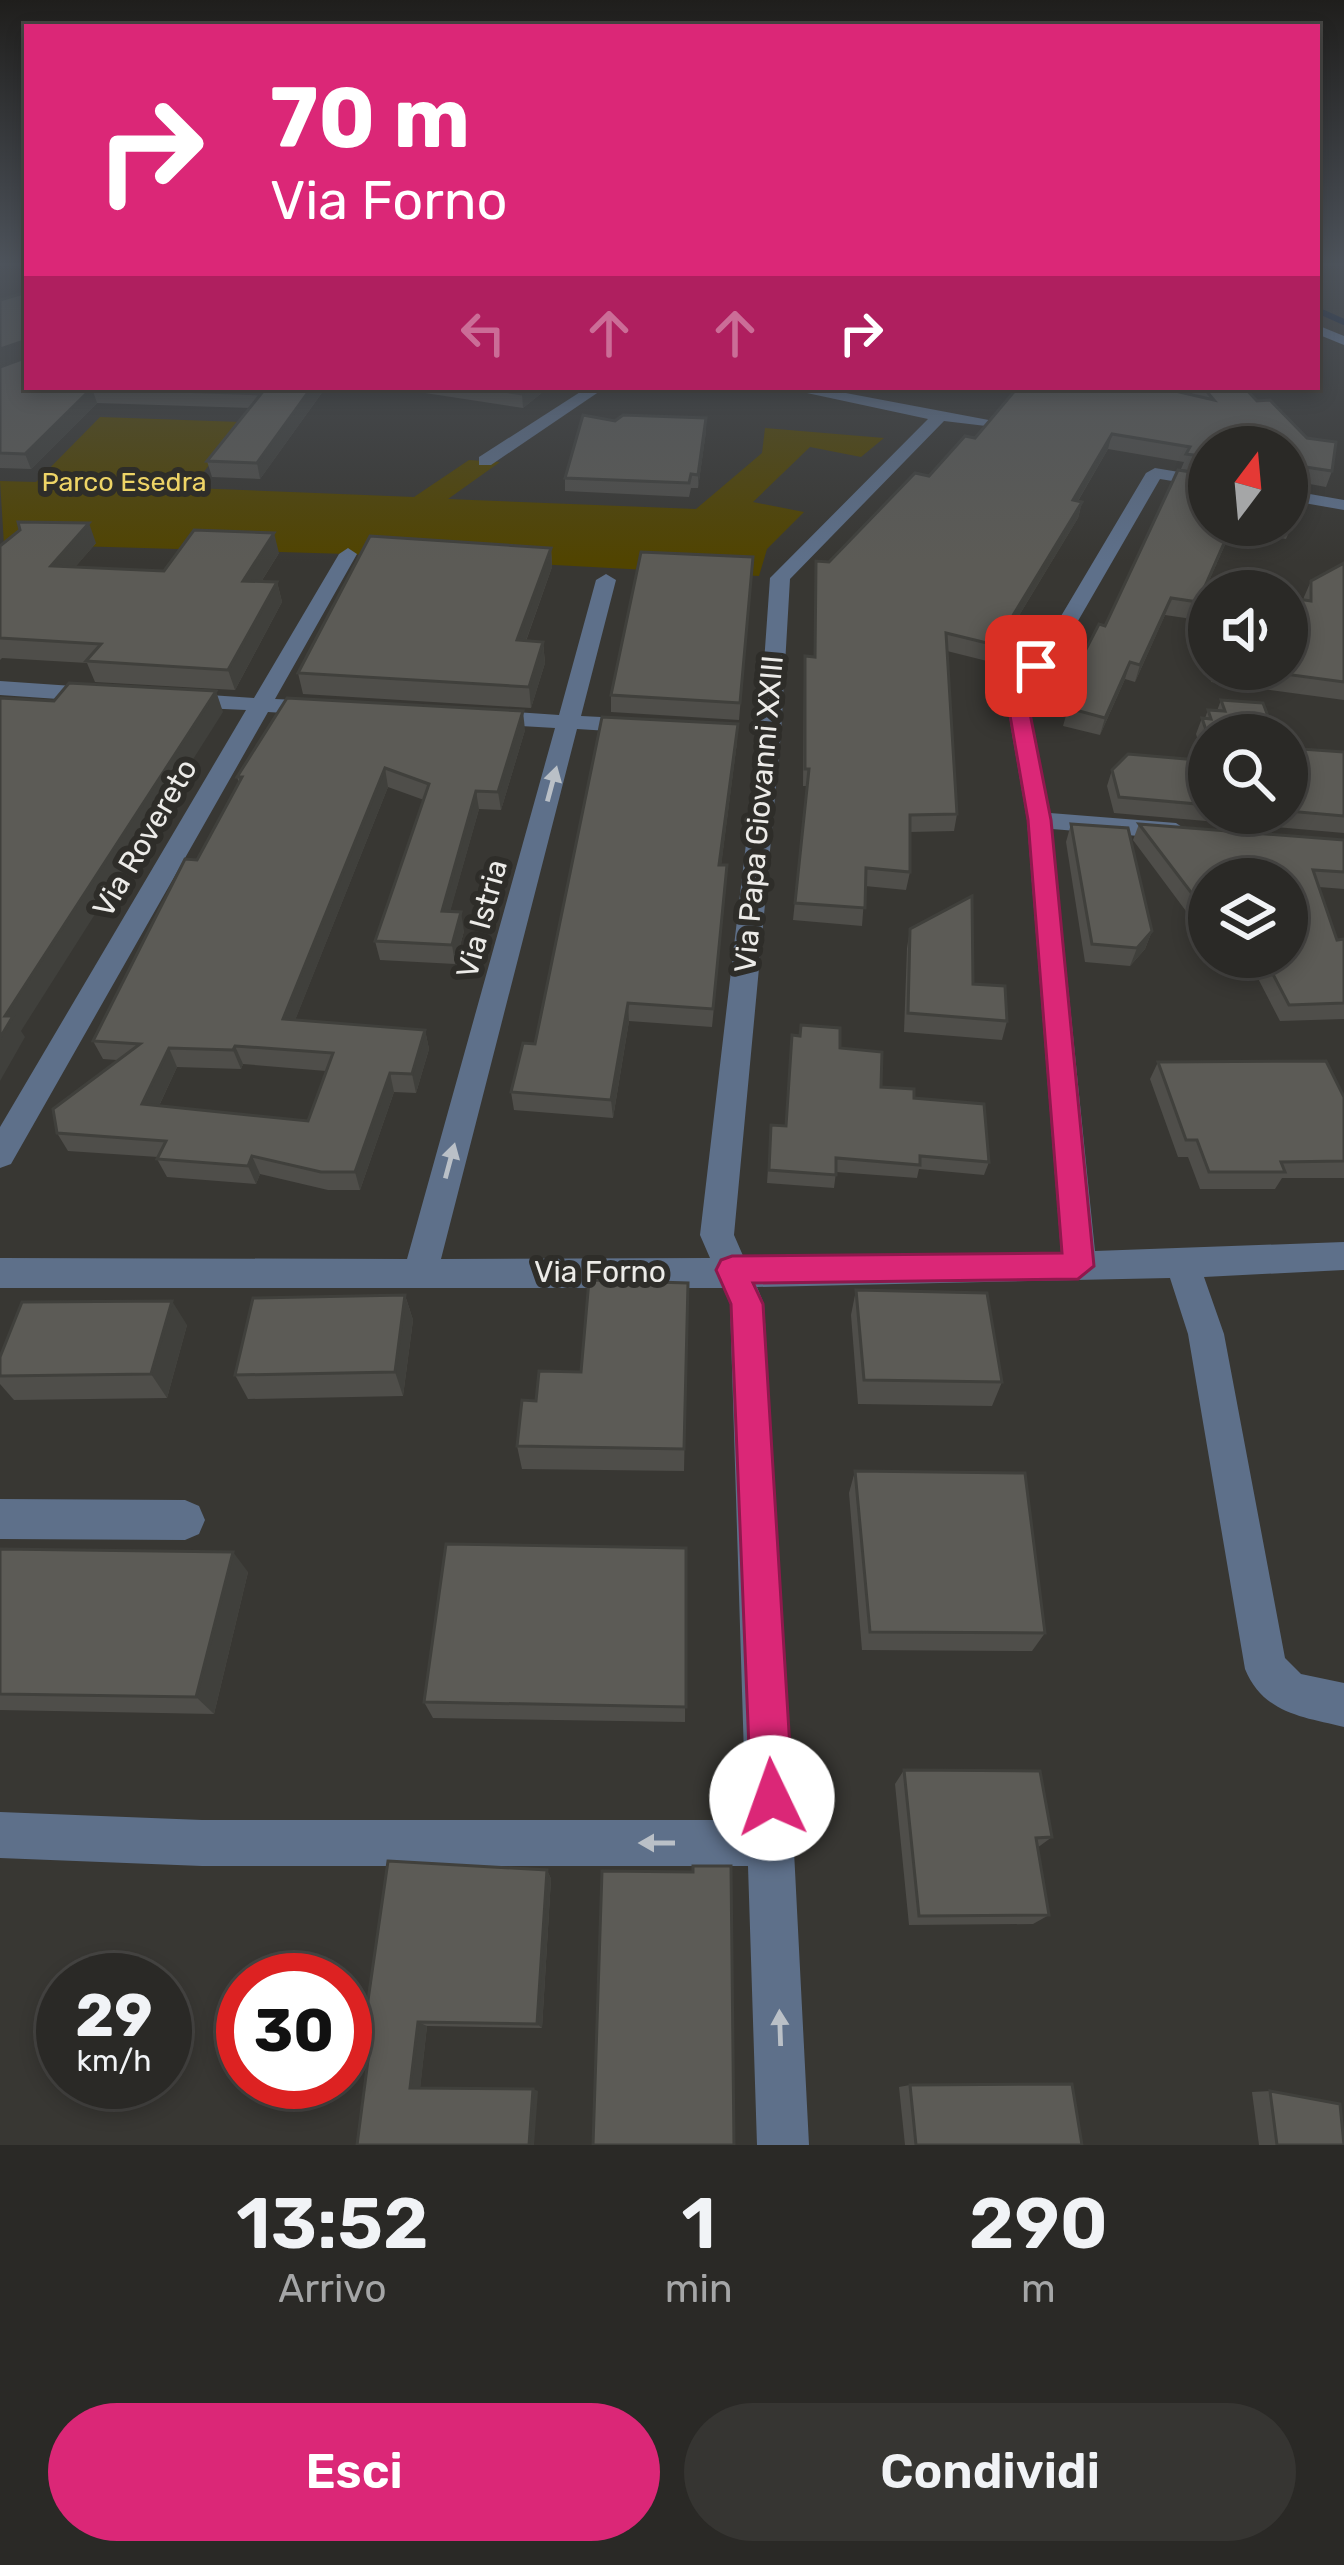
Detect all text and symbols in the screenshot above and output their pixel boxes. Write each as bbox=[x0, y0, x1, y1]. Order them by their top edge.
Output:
text: 70 m bbox=[270, 68, 470, 168]
icon: right bbox=[72, 72, 228, 228]
text: Via Forno bbox=[270, 169, 507, 233]
icon: left bbox=[450, 300, 516, 366]
icon: ahead bbox=[576, 300, 642, 366]
icon: ahead bbox=[702, 300, 768, 366]
icon: right bbox=[828, 300, 894, 366]
north arrow bbox=[1188, 426, 1308, 546]
map controls bbox=[1188, 426, 1308, 978]
park label: Parco Esedra bbox=[41, 466, 207, 498]
button: sound bbox=[1188, 570, 1308, 690]
pin bbox=[985, 615, 1087, 717]
icon: arrive bbox=[1003, 633, 1069, 699]
street label: Via Papa Giovanni XXIII bbox=[727, 654, 791, 974]
button: search bbox=[1188, 714, 1308, 834]
street label: Via Rovereto bbox=[85, 753, 205, 923]
one-way arrow bbox=[544, 765, 563, 802]
street label: Via Istria bbox=[449, 856, 515, 982]
button: layers bbox=[1188, 858, 1308, 978]
one-way arrow bbox=[442, 1142, 461, 1179]
street label: Via Forno bbox=[534, 1254, 666, 1290]
position arrow bbox=[709, 1735, 835, 1861]
one-way arrow bbox=[637, 1833, 675, 1852]
speed limit sign: 30 bbox=[216, 1953, 372, 2109]
text: 29 bbox=[75, 1980, 153, 2051]
one-way arrow bbox=[770, 2008, 789, 2046]
text: km/h bbox=[77, 2043, 151, 2079]
text: 13:52 bbox=[236, 2181, 429, 2266]
text: 1 bbox=[681, 2181, 716, 2266]
text: 290 bbox=[969, 2181, 1108, 2266]
text: Arrivo bbox=[278, 2266, 387, 2312]
text: min bbox=[665, 2266, 733, 2312]
text: m bbox=[1021, 2266, 1056, 2312]
button: Esci bbox=[48, 2403, 660, 2541]
button: Condividi bbox=[684, 2403, 1296, 2541]

